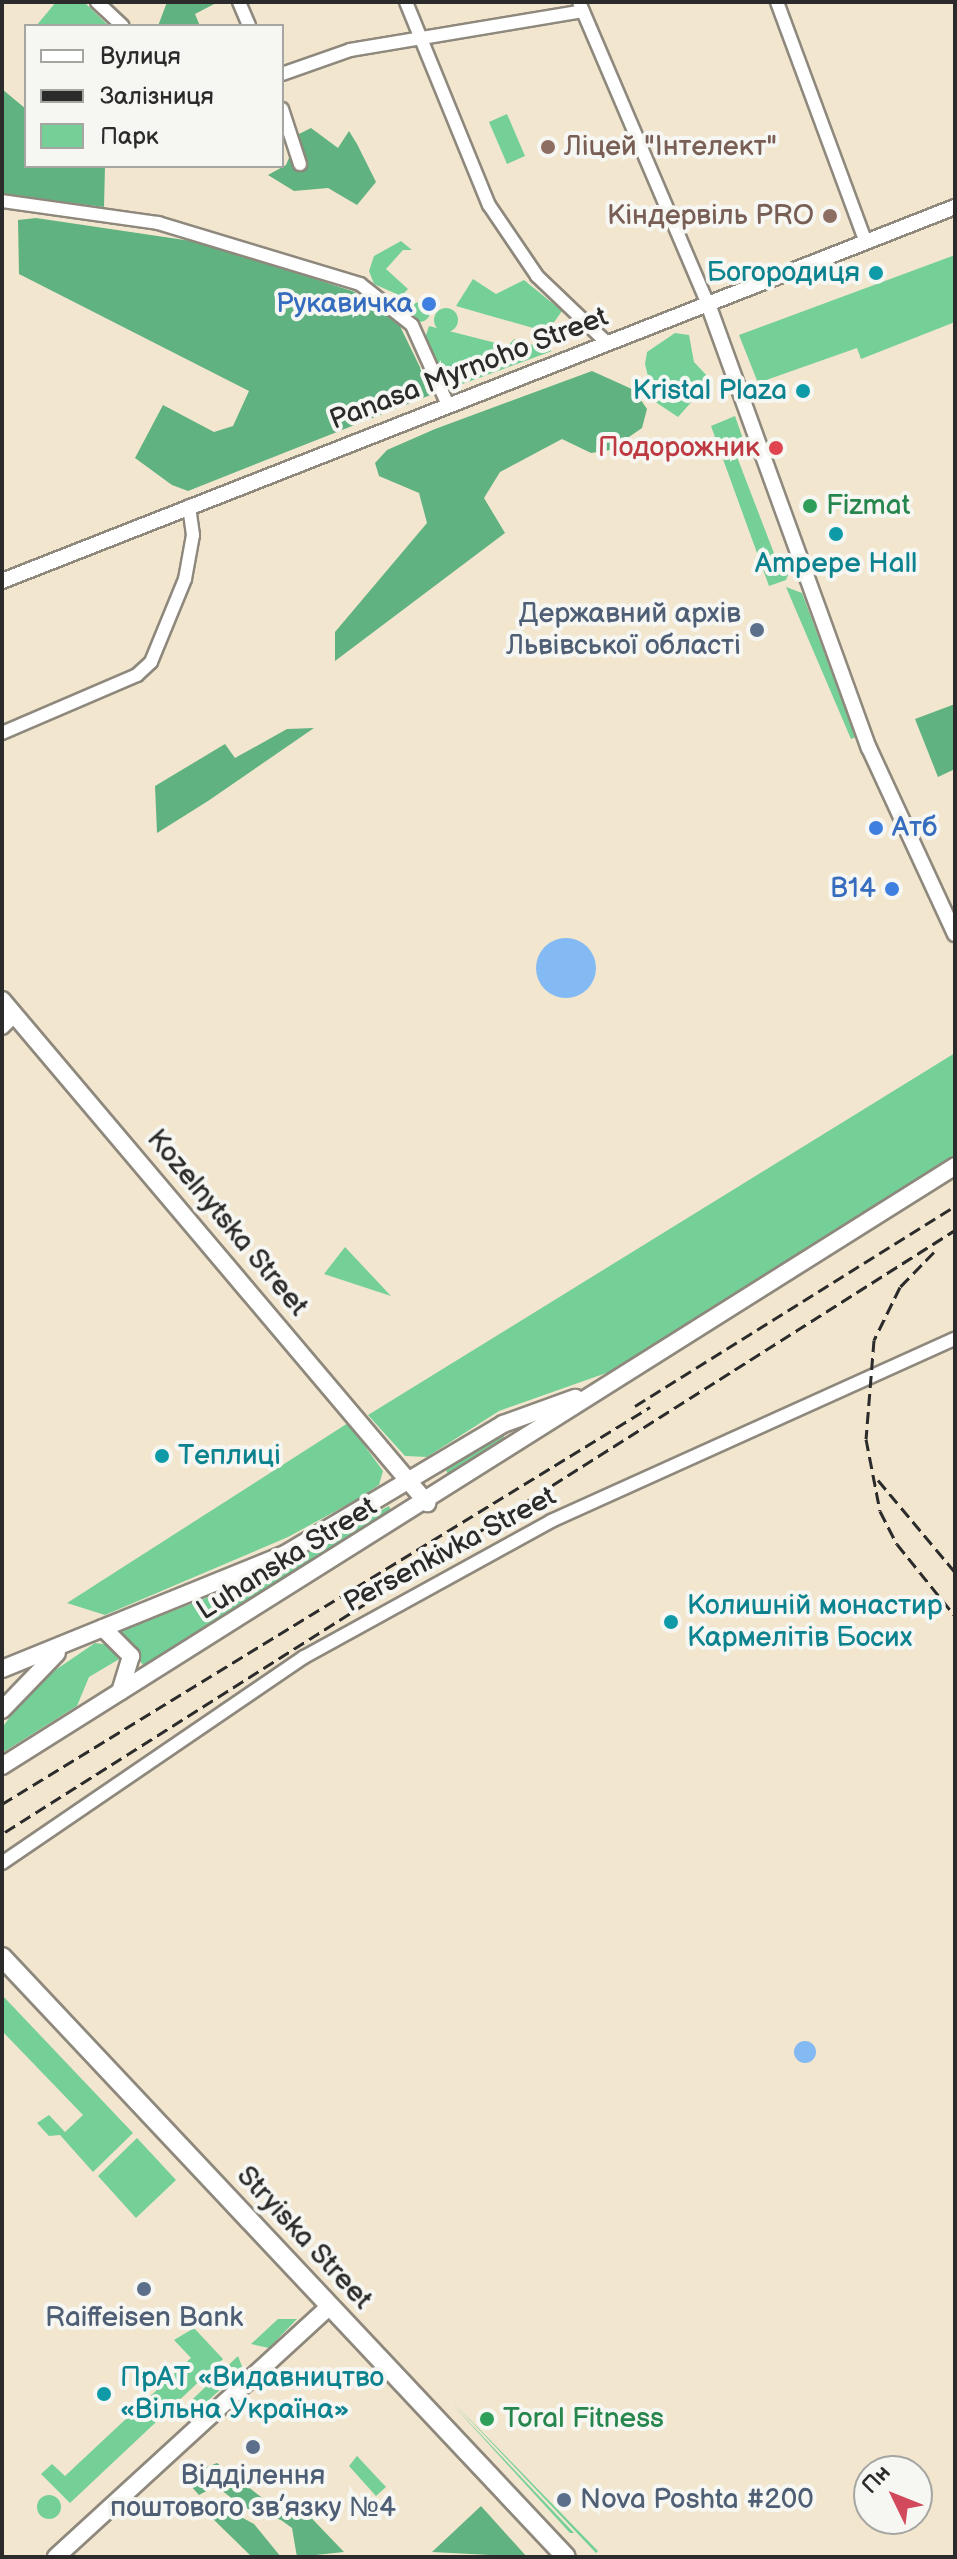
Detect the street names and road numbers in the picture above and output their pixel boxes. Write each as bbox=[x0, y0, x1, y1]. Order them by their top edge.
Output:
street label: Panasa Myrnoho Street bbox=[325, 300, 613, 438]
street label: Kozelnytska Street bbox=[139, 1123, 315, 1323]
street label: Persenkivka Street bbox=[338, 1480, 562, 1620]
street label: Luhanska Street bbox=[191, 1490, 383, 1628]
street label: Stryiska Street bbox=[229, 2159, 379, 2317]

